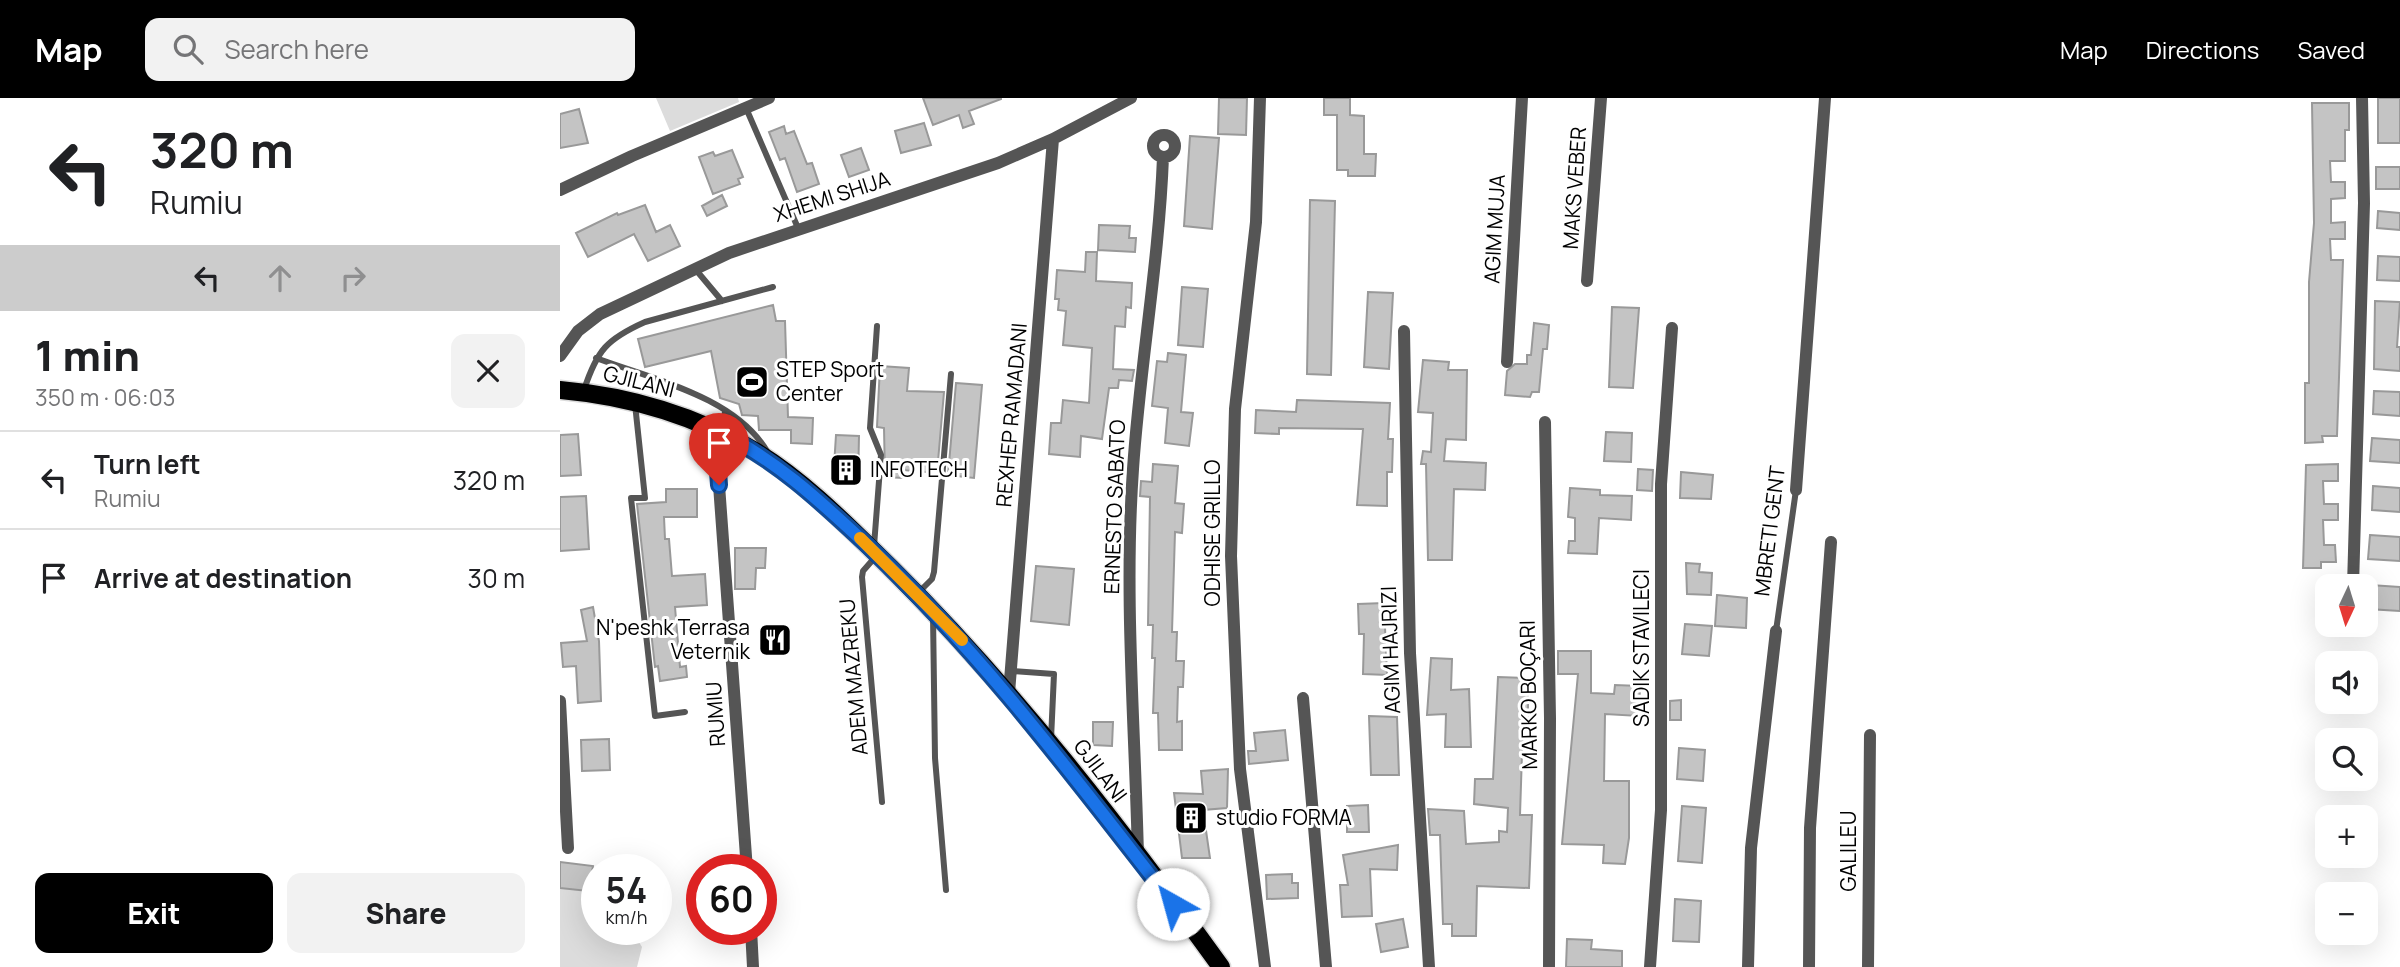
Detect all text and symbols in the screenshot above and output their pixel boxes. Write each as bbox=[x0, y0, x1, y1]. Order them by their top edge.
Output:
search box bbox=[145, 18, 635, 81]
text: Map bbox=[35, 27, 103, 72]
icon: search bbox=[169, 30, 207, 68]
text: Search here bbox=[225, 31, 369, 67]
text: Map bbox=[2060, 33, 2108, 66]
text: Directions bbox=[2146, 33, 2259, 66]
text: Saved bbox=[2297, 33, 2365, 66]
text: 320 m bbox=[150, 116, 294, 183]
icon: left bbox=[35, 126, 126, 217]
street label: MAKS VEBER bbox=[1556, 126, 1592, 250]
street label: XHEMI SHIJA bbox=[770, 164, 893, 228]
street label: AGIM MUJA bbox=[1477, 174, 1511, 284]
text: Rumiu bbox=[150, 180, 243, 224]
icon: left bbox=[188, 259, 226, 297]
icon: ahead bbox=[261, 259, 299, 297]
icon: right bbox=[334, 259, 372, 297]
street label: REXHEP RAMADANI bbox=[989, 322, 1033, 508]
text: 1 min bbox=[35, 326, 140, 384]
button: close bbox=[451, 334, 525, 408]
place label: STEP Sport Center bbox=[776, 355, 884, 407]
street label: GJILANI bbox=[601, 359, 678, 403]
sports icon: STEP Sport Center bbox=[733, 363, 771, 401]
text: 350 m · 06:03 bbox=[35, 381, 175, 413]
pin bbox=[689, 413, 749, 485]
street label: ERNESTO SABATO bbox=[1097, 419, 1131, 595]
icon: arrive bbox=[700, 424, 738, 462]
text: Turn left bbox=[94, 446, 201, 482]
building icon: INFOTECH bbox=[827, 451, 865, 489]
place label: INFOTECH bbox=[870, 455, 968, 483]
street label: ODHISE GRILLO bbox=[1198, 460, 1226, 606]
icon: left bbox=[35, 461, 73, 499]
text: 320 m bbox=[453, 462, 525, 498]
street label: MBRETI GENT bbox=[1747, 464, 1791, 598]
text: Rumiu bbox=[94, 482, 161, 514]
icon: arrive bbox=[35, 559, 73, 597]
text: Arrive at destination bbox=[94, 560, 352, 596]
text: 30 m bbox=[468, 560, 525, 596]
street label: SADIK STAVILECI bbox=[1627, 569, 1655, 727]
north arrow bbox=[2315, 574, 2378, 637]
map controls bbox=[2315, 574, 2378, 945]
street label: AGIM HAJRIZI bbox=[1374, 586, 1406, 714]
street label: ADEM MAZREKU bbox=[832, 597, 874, 757]
place label: N'peshk Terrasa Veternik bbox=[596, 613, 751, 665]
street label: MARKO BOÇARI bbox=[1513, 620, 1543, 770]
restaurant icon: N'peshk Terrasa Veternik bbox=[756, 621, 794, 659]
button: sound bbox=[2315, 651, 2378, 714]
street label: RUMIU bbox=[699, 681, 731, 748]
button: search bbox=[2315, 728, 2378, 791]
street label: GJILANI bbox=[1068, 733, 1134, 808]
building icon: studio FORMA bbox=[1172, 799, 1210, 837]
place label: studio FORMA bbox=[1216, 803, 1352, 831]
button: + bbox=[2315, 805, 2378, 868]
street label: GALILEU bbox=[1834, 811, 1862, 891]
speed limit sign: 60 bbox=[686, 854, 777, 945]
text: 54 bbox=[606, 866, 647, 914]
position arrow bbox=[1136, 867, 1210, 941]
button: Exit bbox=[35, 873, 273, 953]
button: Share bbox=[287, 873, 525, 953]
button: − bbox=[2315, 882, 2378, 945]
text: km/h bbox=[606, 905, 647, 929]

